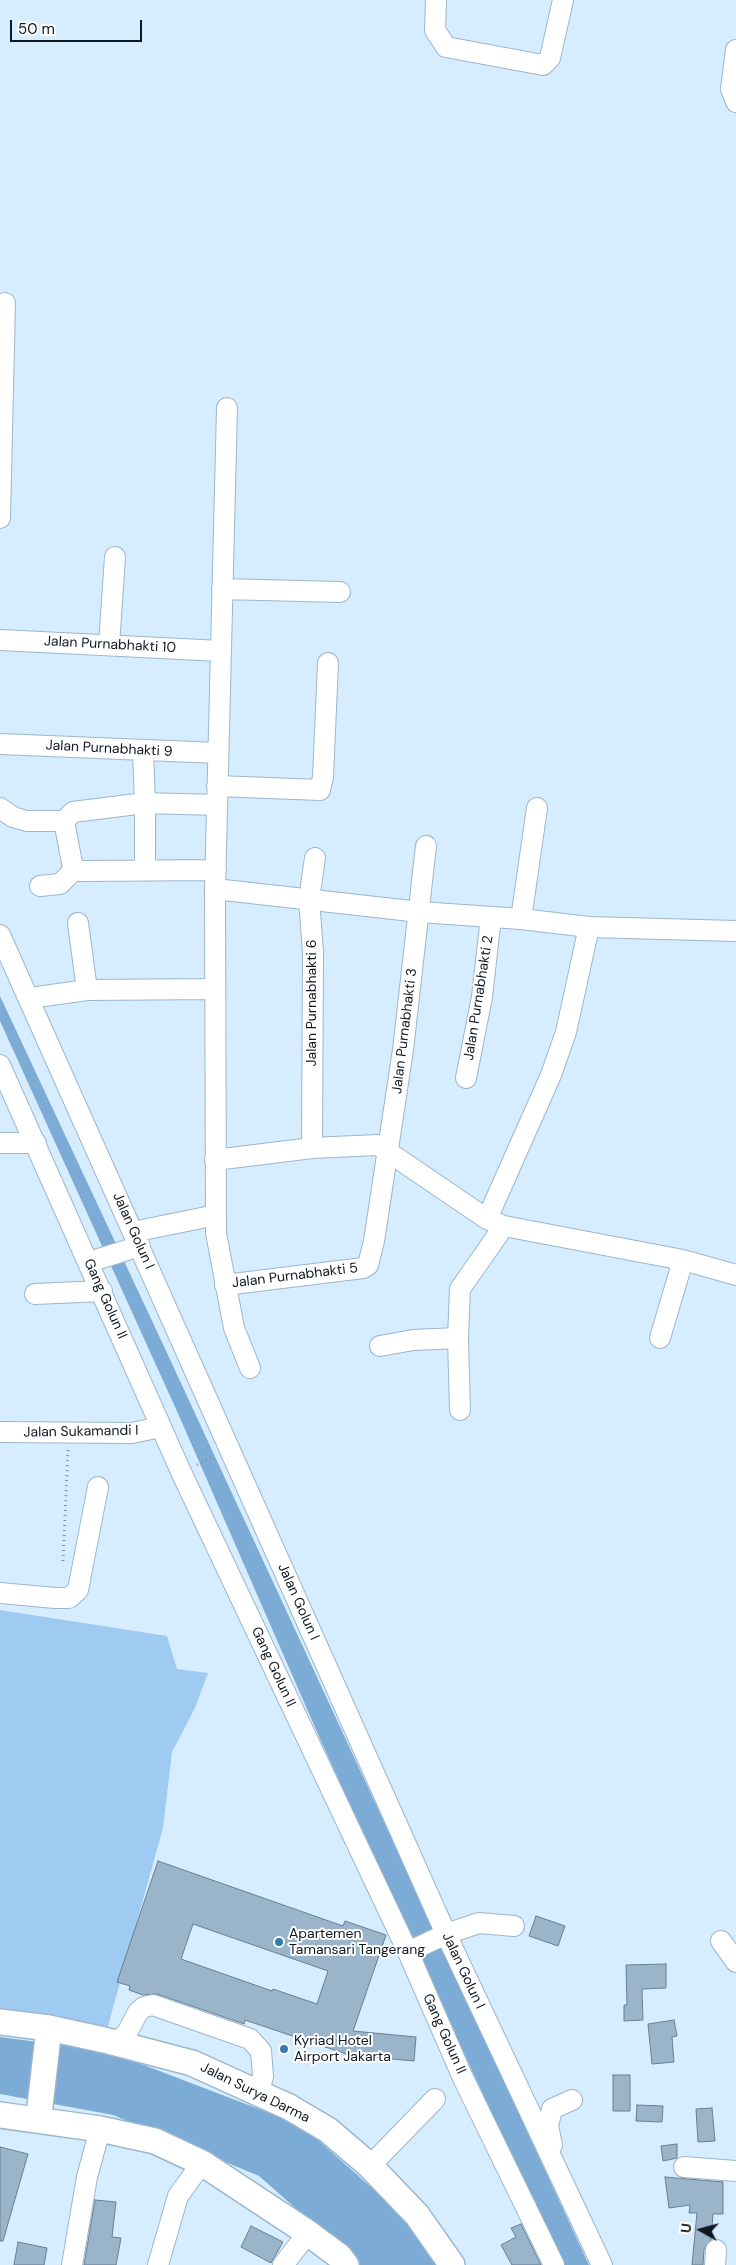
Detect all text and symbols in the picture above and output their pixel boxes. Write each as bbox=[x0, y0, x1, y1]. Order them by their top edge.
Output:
scale bar bbox=[12, 10, 145, 42]
text: 50 m bbox=[18, 19, 55, 39]
street label: Jalan Purnabhakti 10 bbox=[44, 633, 176, 657]
street label: Jalan Purnabhakti 9 bbox=[45, 737, 173, 761]
street label: Jalan Purnabhakti 2 bbox=[461, 934, 497, 1062]
street label: Jalan Purnabhakti 6 bbox=[304, 940, 320, 1066]
street label: Jalan Purnabhakti 3 bbox=[389, 967, 421, 1095]
street label: Jalan Golun I bbox=[109, 1190, 157, 1272]
street label: Gang Golun II bbox=[80, 1256, 130, 1342]
street label: Jalan Purnabhakti 5 bbox=[231, 1260, 359, 1292]
street label: Jalan Sukamandi I bbox=[23, 1423, 139, 1441]
street label: Jalan Golun I bbox=[274, 1561, 322, 1643]
street label: Gang Golun II bbox=[247, 1624, 299, 1710]
place label: Apartemen Tamansari Tangerang bbox=[289, 1926, 425, 1958]
street label: Jalan Golun I bbox=[438, 1930, 488, 2012]
marker: Apartemen Tamansari Tangerang bbox=[273, 1936, 285, 1948]
street label: Gang Golun II bbox=[419, 1991, 469, 2077]
place label: Kyriad Hotel Airport Jakarta bbox=[294, 2033, 391, 2066]
marker: Kyriad Hotel Airport Jakarta bbox=[278, 2043, 290, 2055]
street label: Jalan Surya Darma bbox=[198, 2059, 312, 2127]
north arrow bbox=[676, 2205, 726, 2255]
text: U bbox=[677, 2222, 696, 2234]

